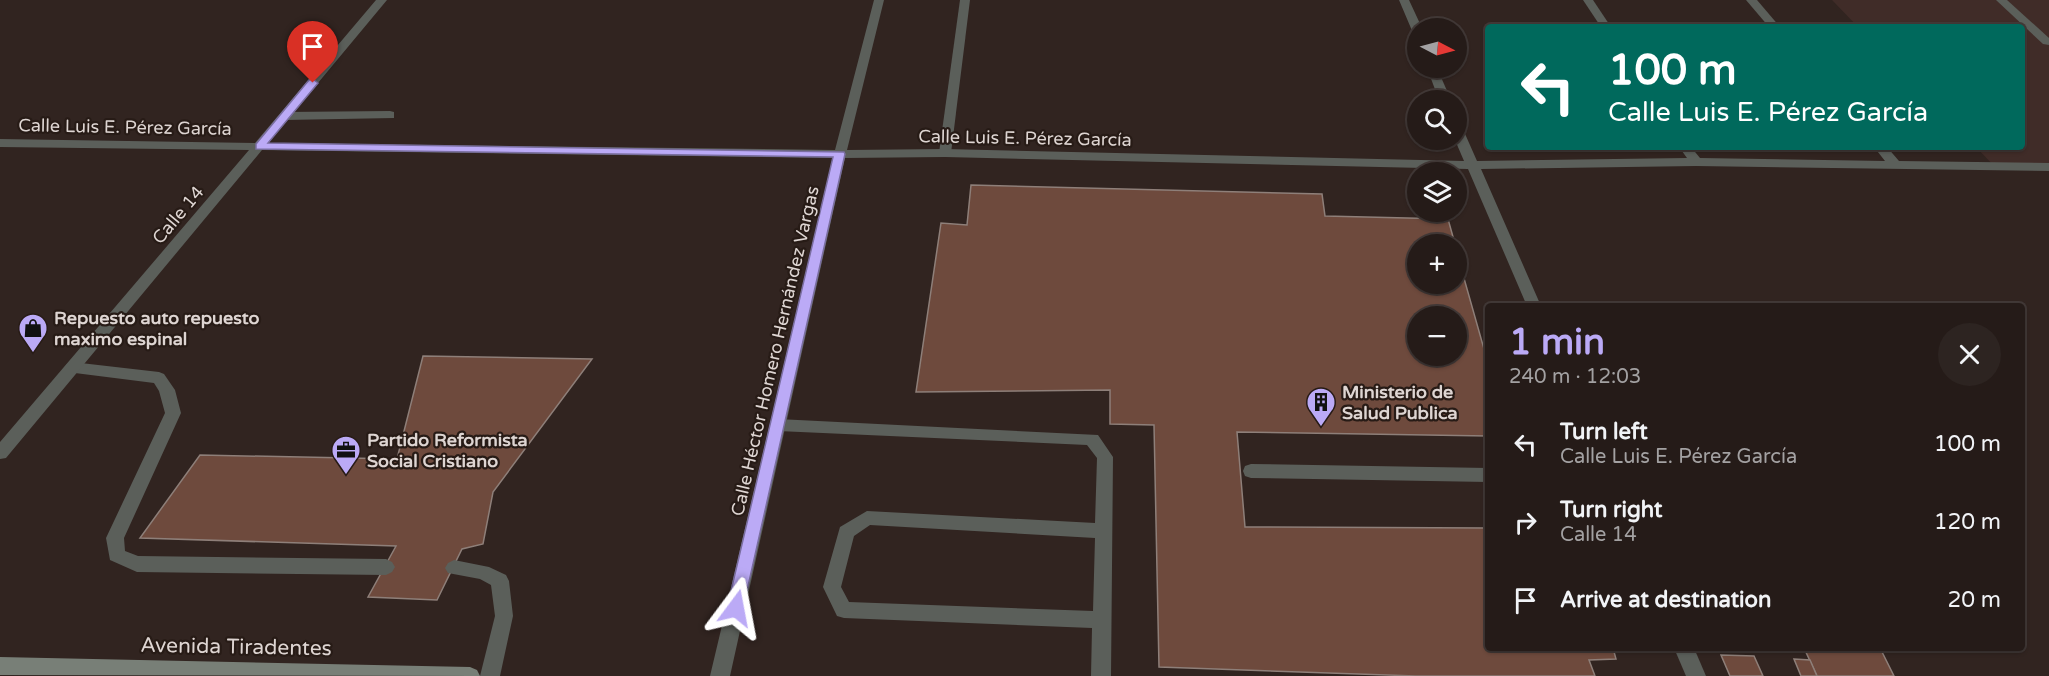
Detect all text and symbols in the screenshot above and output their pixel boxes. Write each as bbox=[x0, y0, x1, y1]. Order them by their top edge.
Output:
north arrow bbox=[1407, 18, 1467, 78]
map controls bbox=[1407, 18, 1467, 366]
pin bbox=[287, 21, 338, 83]
icon: arrive bbox=[296, 30, 329, 63]
text: 100 m bbox=[1608, 45, 1737, 96]
icon: left bbox=[1509, 48, 1587, 126]
button: search bbox=[1407, 90, 1467, 150]
text: Calle Luis E. Pérez García bbox=[1608, 96, 1928, 129]
street label: Calle Luis E. Pérez García bbox=[18, 114, 232, 140]
street label: Calle Luis E. Pérez García bbox=[918, 125, 1132, 151]
button: layers bbox=[1407, 162, 1467, 222]
street label: Calle 14 bbox=[147, 181, 209, 249]
street label: Calle Héctor Homero Hernández Vargas bbox=[726, 184, 824, 518]
button: + bbox=[1407, 234, 1467, 294]
button: − bbox=[1407, 306, 1467, 366]
place label: Repuesto auto repuesto maximo espinal bbox=[54, 307, 259, 350]
shop icon: Repuesto auto repuesto maximo espinal bbox=[17, 312, 49, 354]
text: 1 min bbox=[1509, 321, 1605, 364]
button: close bbox=[1938, 323, 2001, 386]
text: 240 m · 12:03 bbox=[1509, 365, 1641, 389]
place label: Ministerio de Salud Publica bbox=[1342, 381, 1458, 424]
building icon: Ministerio de Salud Publica bbox=[1305, 386, 1337, 428]
text: Turn left bbox=[1560, 419, 1648, 445]
icon: left bbox=[1509, 428, 1542, 461]
place label: Partido Reformista Social Cristiano bbox=[367, 429, 528, 472]
text: 100 m bbox=[1934, 431, 2001, 457]
office icon: Partido Reformista Social Cristiano bbox=[330, 434, 362, 476]
text: Calle Luis E. Pérez García bbox=[1560, 445, 1797, 469]
text: Turn right bbox=[1560, 497, 1662, 523]
icon: right bbox=[1509, 506, 1542, 539]
text: 120 m bbox=[1934, 509, 2001, 535]
text: Calle 14 bbox=[1560, 523, 1637, 547]
position arrow bbox=[704, 576, 768, 640]
icon: arrive bbox=[1509, 584, 1542, 617]
text: Arrive at destination bbox=[1560, 587, 1771, 613]
text: 20 m bbox=[1947, 587, 2001, 613]
street label: Avenida Tiradentes bbox=[140, 633, 332, 661]

